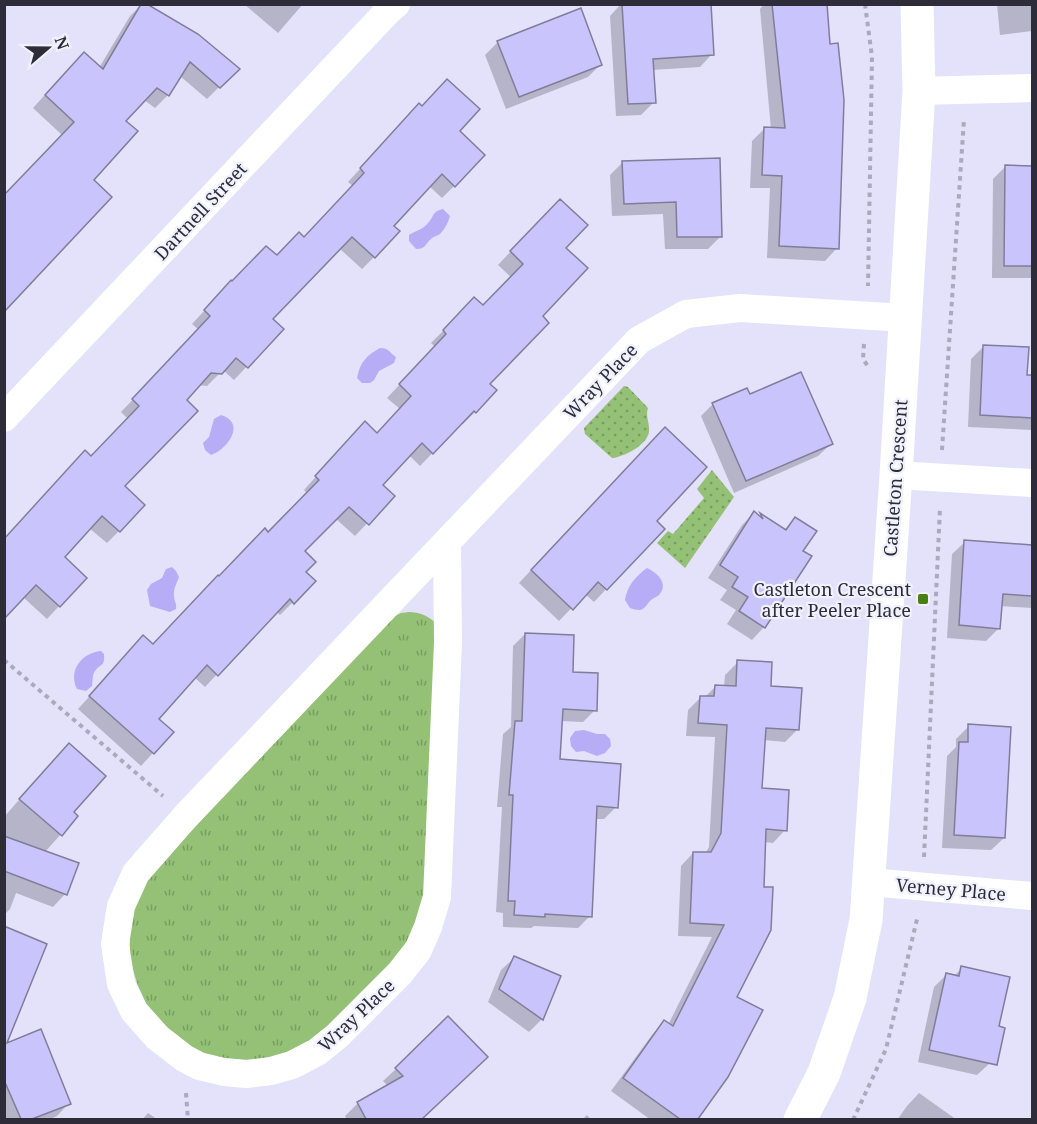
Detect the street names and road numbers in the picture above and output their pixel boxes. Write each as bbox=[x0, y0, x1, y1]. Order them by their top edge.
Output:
street label: Dartnell Street bbox=[148, 157, 252, 265]
street label: Wray Place bbox=[558, 338, 642, 424]
street label: Castleton Crescent bbox=[878, 399, 912, 557]
street label: Verney Place bbox=[895, 872, 1007, 906]
street label: Wray Place bbox=[312, 973, 400, 1057]

